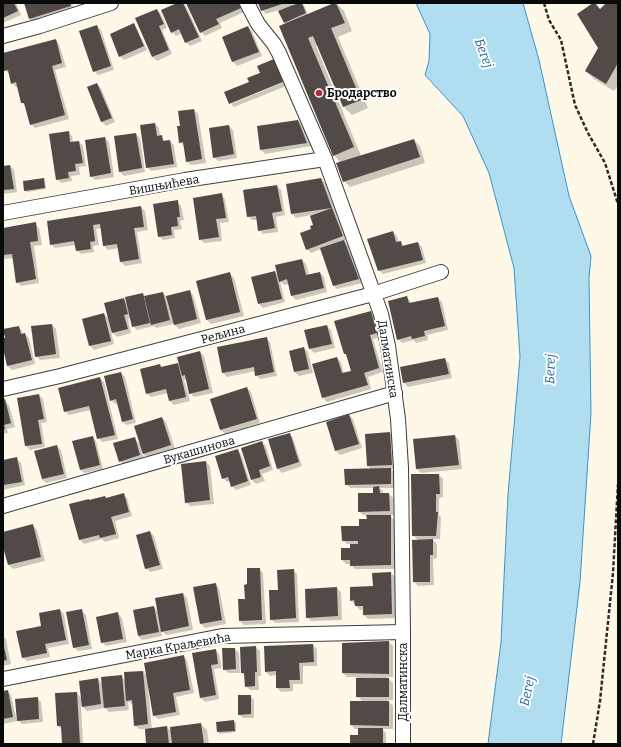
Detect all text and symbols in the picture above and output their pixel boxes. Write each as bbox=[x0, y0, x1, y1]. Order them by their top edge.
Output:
water label: Бегеј bbox=[472, 36, 497, 70]
place label: Бродарство bbox=[327, 86, 397, 100]
marker: Бродарство bbox=[314, 88, 324, 98]
street label: Вишњићева bbox=[128, 172, 201, 198]
street label: Далматинска bbox=[375, 319, 401, 399]
street label: Рељина bbox=[199, 321, 247, 347]
water label: Бегеј bbox=[542, 353, 558, 384]
street label: Вукашинова bbox=[162, 433, 237, 467]
street label: Марка Краљевића bbox=[124, 630, 232, 662]
street label: Далматинска bbox=[396, 642, 410, 721]
water label: Бегеј bbox=[517, 674, 538, 707]

